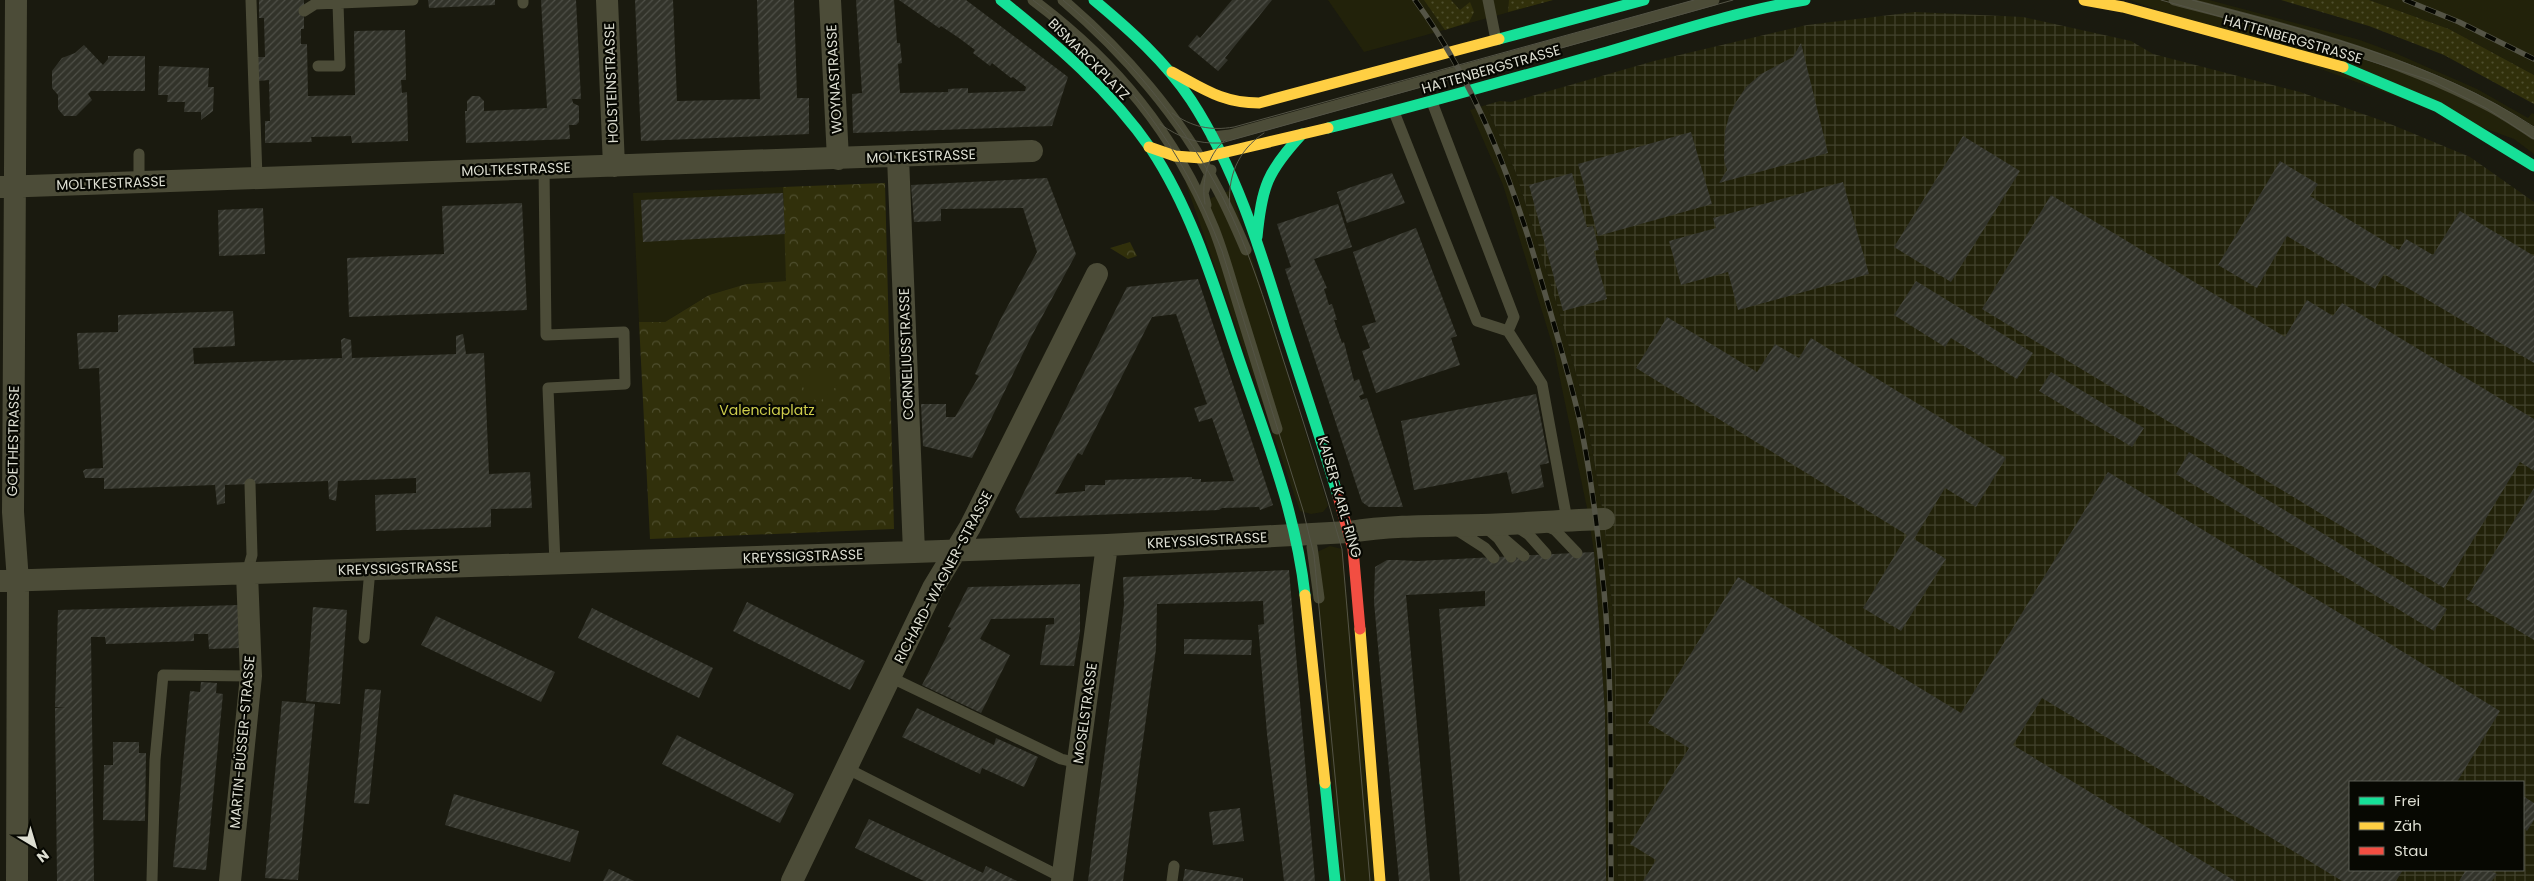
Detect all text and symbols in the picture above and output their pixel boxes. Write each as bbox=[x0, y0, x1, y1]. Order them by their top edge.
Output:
street label: HATTENBERGSTRASSE bbox=[2221, 10, 2365, 68]
street label: BISMARCKPLATZ bbox=[1044, 14, 1134, 104]
street label: HOLSTEINSTRASSE bbox=[599, 23, 623, 143]
street label: WOYNASTRASSE bbox=[821, 24, 847, 134]
street label: HATTENBERGSTRASSE bbox=[1419, 40, 1563, 98]
street label: MOLTKESTRASSE bbox=[866, 144, 976, 168]
street label: MOLTKESTRASSE bbox=[461, 157, 571, 181]
street label: MOLTKESTRASSE bbox=[56, 171, 166, 195]
street label: CORNELIUSSTRASSE bbox=[894, 288, 918, 420]
street label: GOETHESTRASSE bbox=[2, 385, 24, 497]
park label: Valenciaplatz bbox=[719, 400, 815, 420]
street label: KAISER-KARL-RING bbox=[1313, 434, 1367, 560]
street label: RICHARD-WAGNER-STRASSE bbox=[889, 487, 997, 667]
street label: KREYSSIGSTRASSE bbox=[1146, 527, 1268, 553]
street label: KREYSSIGSTRASSE bbox=[742, 544, 864, 568]
street label: KREYSSIGSTRASSE bbox=[337, 556, 459, 580]
street label: MARTIN-BÜSSER-STRASSE bbox=[224, 655, 260, 829]
street label: MOSELSTRASSE bbox=[1068, 661, 1102, 765]
legend bbox=[2349, 781, 2524, 871]
text: Frei bbox=[2394, 790, 2420, 811]
text: Zäh bbox=[2394, 815, 2422, 836]
north arrow bbox=[10, 821, 60, 871]
text: Stau bbox=[2394, 840, 2428, 861]
text: N bbox=[33, 845, 53, 867]

